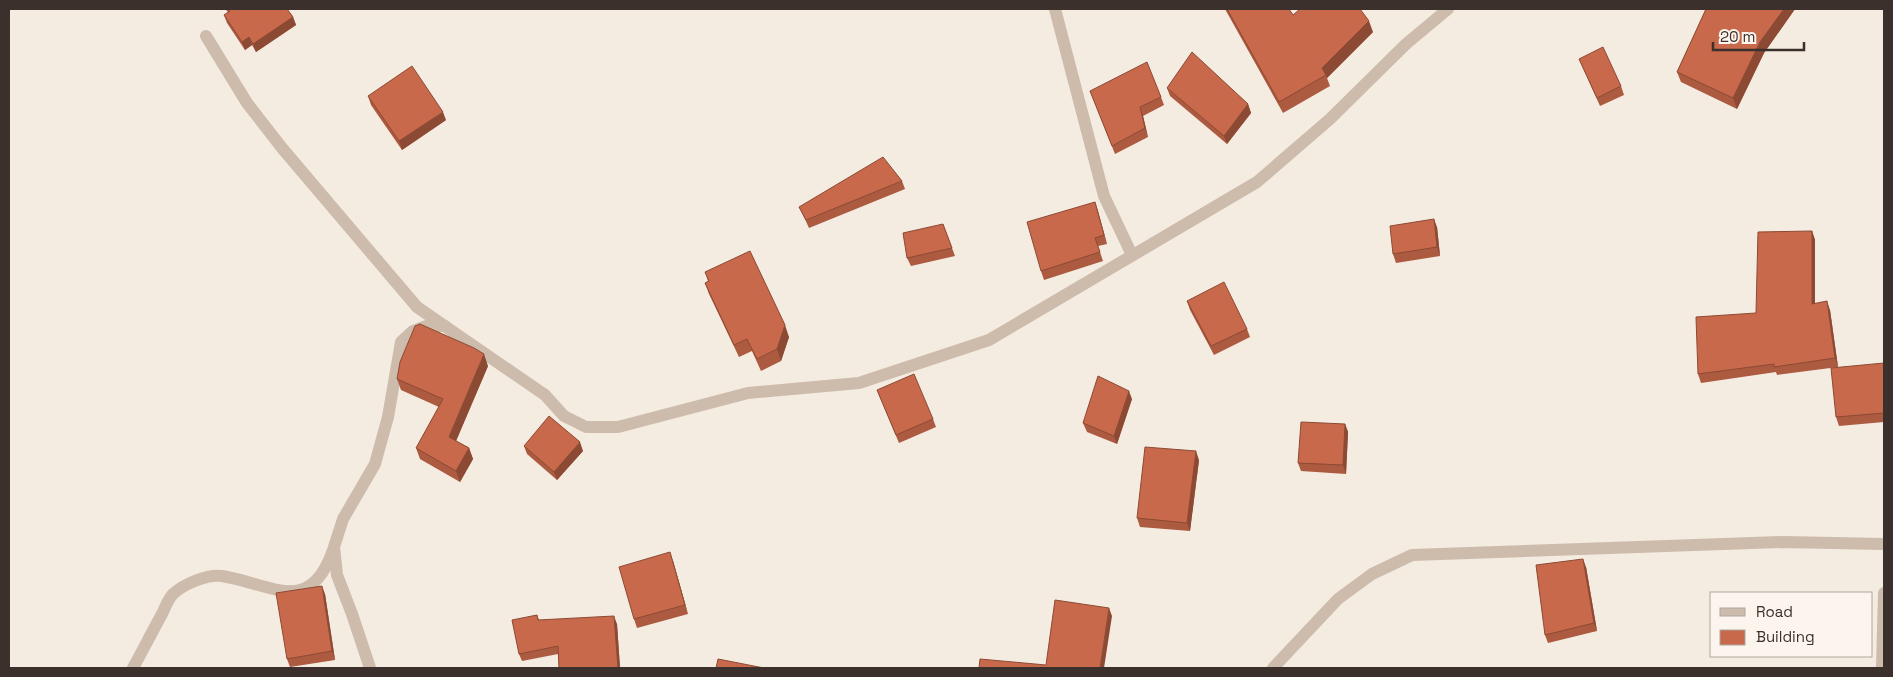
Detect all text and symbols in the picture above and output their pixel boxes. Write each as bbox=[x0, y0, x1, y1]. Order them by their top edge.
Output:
scale bar bbox=[1713, 20, 1804, 52]
text: 20 m bbox=[1720, 27, 1755, 46]
legend bbox=[1710, 592, 1873, 657]
text: Road bbox=[1756, 602, 1793, 621]
text: Building bbox=[1756, 627, 1815, 646]

